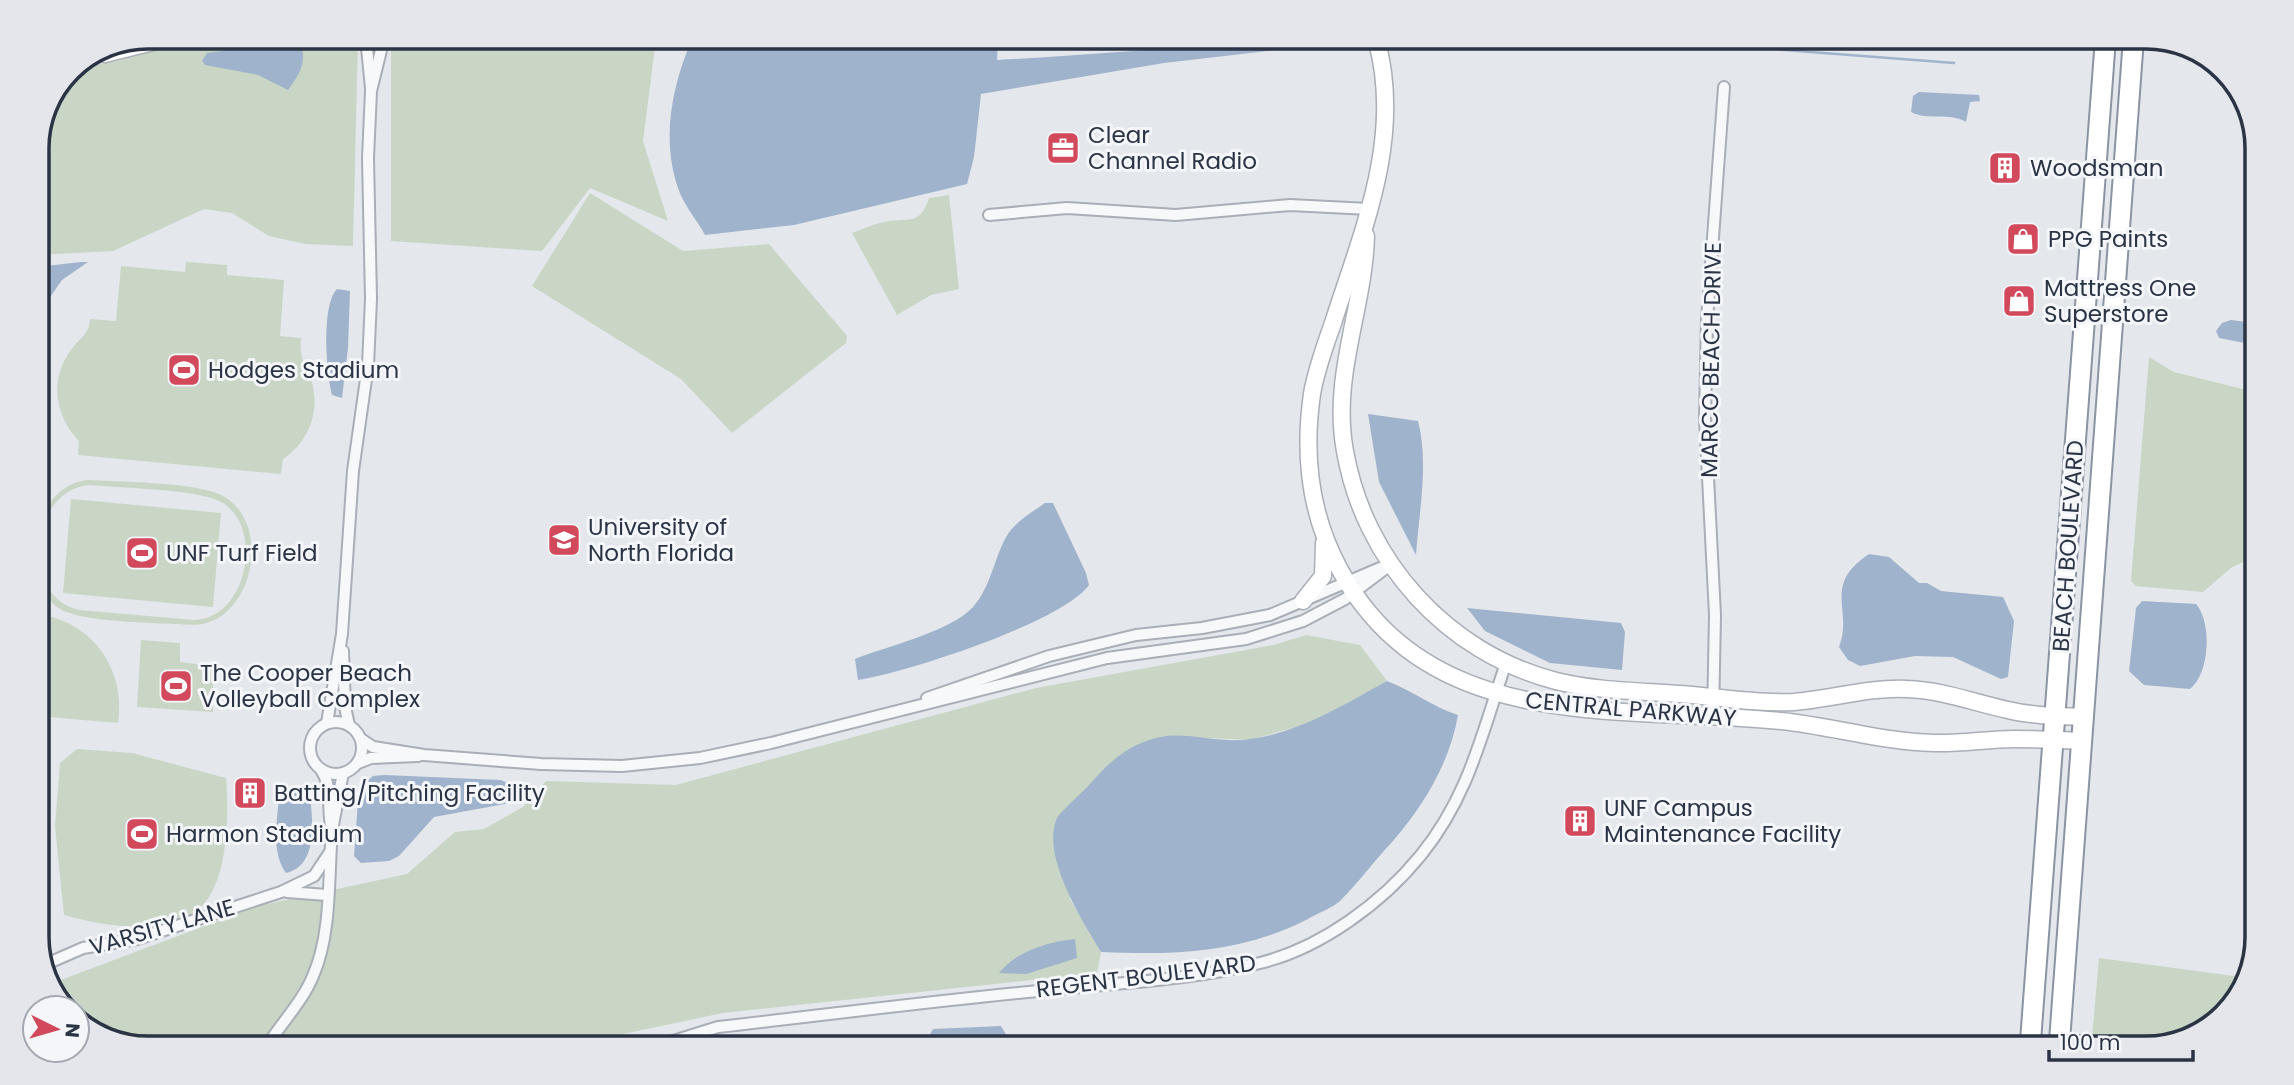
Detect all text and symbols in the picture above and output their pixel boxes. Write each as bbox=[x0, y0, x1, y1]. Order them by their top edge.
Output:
place label: Clear Channel Radio bbox=[1088, 119, 1257, 177]
office icon: Clear Channel Radio bbox=[1044, 129, 1082, 167]
building icon: Woodsman bbox=[1986, 149, 2024, 187]
place label: Woodsman bbox=[2030, 152, 2163, 184]
shop icon: PPG Paints bbox=[2004, 220, 2042, 258]
place label: PPG Paints bbox=[2048, 223, 2168, 255]
street label: MARCO BEACH DRIVE bbox=[1693, 242, 1729, 478]
place label: Mattress One Superstore bbox=[2044, 272, 2196, 330]
shop icon: Mattress One Superstore bbox=[2000, 282, 2038, 320]
sports icon: Hodges Stadium bbox=[165, 351, 203, 389]
place label: Hodges Stadium bbox=[208, 354, 399, 386]
street label: BEACH BOULEVARD bbox=[2045, 439, 2091, 653]
place label: University of North Florida bbox=[588, 511, 734, 569]
school or university icon: University of North Florida bbox=[545, 521, 583, 559]
sports icon: UNF Turf Field bbox=[123, 534, 161, 572]
place label: UNF Turf Field bbox=[166, 537, 318, 569]
place label: The Cooper Beach Volleyball Complex bbox=[200, 657, 420, 715]
sports icon: The Cooper Beach Volleyball Complex bbox=[157, 667, 195, 705]
street label: CENTRAL PARKWAY bbox=[1524, 684, 1738, 734]
building icon: Batting/Pitching Facility bbox=[231, 774, 269, 812]
place label: Batting/Pitching Facility bbox=[274, 777, 545, 809]
place label: UNF Campus Maintenance Facility bbox=[1604, 792, 1841, 850]
building icon: UNF Campus Maintenance Facility bbox=[1561, 802, 1599, 840]
sports icon: Harmon Stadium bbox=[123, 815, 161, 853]
place label: Harmon Stadium bbox=[166, 818, 362, 850]
street label: VARSITY LANE bbox=[86, 891, 238, 963]
street label: REGENT BOULEVARD bbox=[1034, 947, 1258, 1005]
north arrow bbox=[21, 994, 91, 1064]
scale bar bbox=[2049, 1018, 2192, 1062]
text: N bbox=[58, 1022, 87, 1039]
text: 100 m bbox=[2060, 1028, 2120, 1057]

